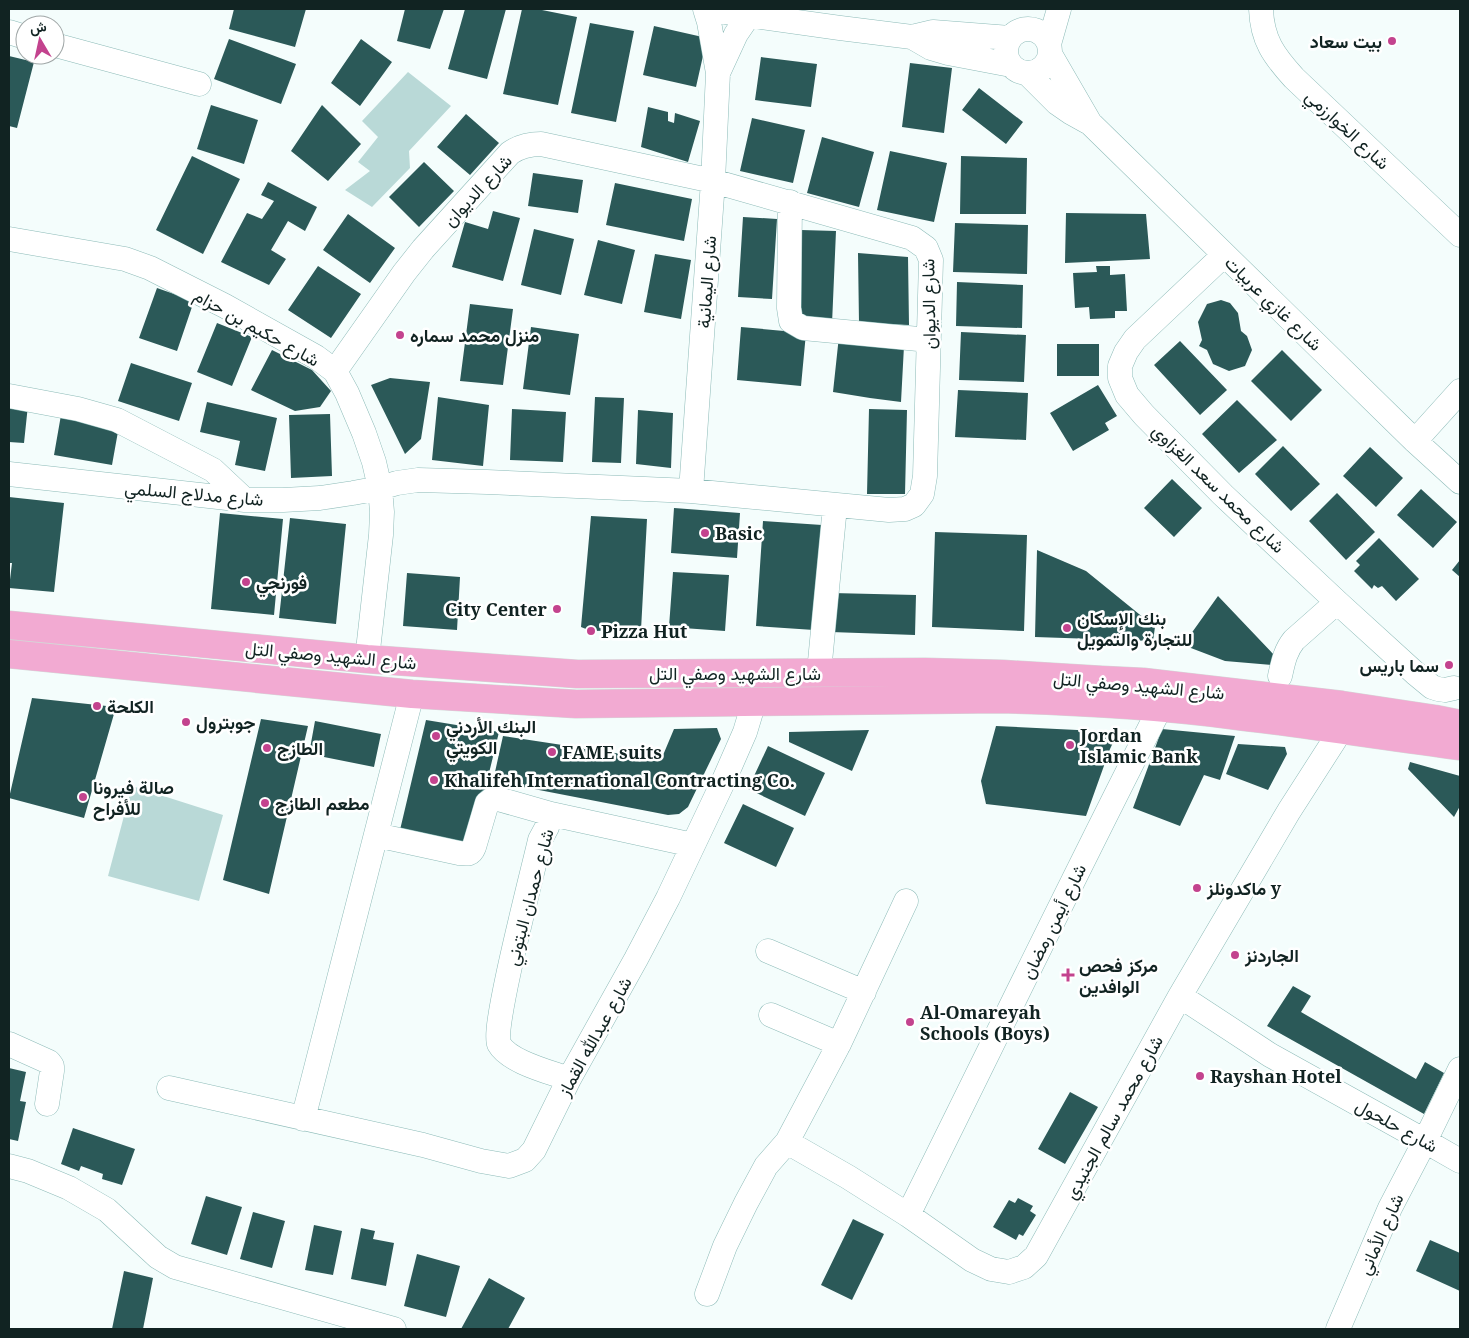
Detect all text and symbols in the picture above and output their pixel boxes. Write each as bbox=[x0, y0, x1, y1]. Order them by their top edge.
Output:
north arrow bbox=[15, 15, 65, 65]
text: ش bbox=[28, 16, 48, 37]
place label: بيت سعاد bbox=[1310, 29, 1382, 53]
marker: بيت سعاد bbox=[1386, 35, 1398, 47]
street label: شارع الخوارزمي bbox=[1298, 84, 1395, 177]
street label: شارع الديوان bbox=[437, 149, 517, 232]
street label: شارع اليمانية bbox=[691, 235, 722, 329]
street label: شارع غازي عربيات bbox=[1217, 250, 1328, 359]
street label: شارع الديوان bbox=[915, 258, 942, 350]
street label: شارع حكيم بن حزام bbox=[189, 282, 324, 372]
place label: منزل محمد سماره bbox=[410, 323, 540, 347]
marker: منزل محمد سماره bbox=[394, 329, 406, 341]
street label: شارع محمد سعد الغزاوي bbox=[1144, 418, 1291, 561]
street label: شارع مدلاج السلمي bbox=[123, 475, 265, 515]
place label: Basic bbox=[715, 521, 762, 545]
marker: Basic bbox=[699, 527, 711, 539]
place label: فورنجي bbox=[256, 570, 307, 598]
marker: فورنجي bbox=[240, 576, 252, 588]
place label: City Center bbox=[445, 597, 548, 621]
marker: City Center bbox=[551, 603, 563, 615]
place label: بنك الإسكان للتجارة والتمويل bbox=[1077, 606, 1192, 651]
place label: Pizza Hut bbox=[601, 619, 687, 643]
marker: بنك الإسكان للتجارة والتمويل bbox=[1061, 622, 1073, 634]
marker: Pizza Hut bbox=[585, 625, 597, 637]
street label: شارع الشهيد وصفي التل bbox=[244, 636, 418, 678]
place label: سما باريس bbox=[1360, 653, 1439, 677]
marker: سما باريس bbox=[1443, 659, 1455, 671]
street label: شارع الشهيد وصفي التل bbox=[649, 661, 821, 689]
street label: شارع الشهيد وصفي التل bbox=[1052, 666, 1226, 708]
place label: الكلحة bbox=[107, 694, 154, 718]
marker: الكلحة bbox=[91, 700, 103, 712]
place label: جوبترول bbox=[196, 710, 255, 734]
place label: البنك الأردني الكويتي bbox=[446, 714, 536, 763]
marker: جوبترول bbox=[180, 716, 192, 728]
place label: Jordan Islamic Bank bbox=[1079, 723, 1198, 768]
marker: البنك الأردني الكويتي bbox=[430, 730, 442, 742]
place label: الطازج bbox=[277, 736, 323, 761]
marker: Jordan Islamic Bank bbox=[1064, 739, 1076, 751]
place label: FAME suits bbox=[562, 740, 662, 764]
marker: الطازج bbox=[261, 742, 273, 754]
marker: FAME suits bbox=[546, 746, 558, 758]
place label: Khalifeh International Contracting Co. bbox=[444, 768, 795, 792]
marker: Khalifeh International Contracting Co. bbox=[428, 774, 440, 786]
place label: صالة فيرونا للأفراح bbox=[93, 775, 174, 821]
marker: صالة فيرونا للأفراح bbox=[77, 791, 89, 803]
place label: مطعم الطازج bbox=[275, 791, 370, 816]
marker: مطعم الطازج bbox=[259, 797, 271, 809]
street label: شارع حمدان البتوني bbox=[499, 826, 563, 969]
street label: شارع أيمن رمضان bbox=[1015, 859, 1092, 983]
place label: ماكدونلز y bbox=[1206, 876, 1282, 900]
marker: ماكدونلز y bbox=[1191, 882, 1203, 894]
place label: الجاردنز bbox=[1244, 943, 1299, 967]
marker: الجاردنز bbox=[1229, 949, 1241, 961]
place label: مركز فحص الوافدين bbox=[1079, 953, 1158, 998]
marker: مركز فحص الوافدين bbox=[1061, 968, 1075, 982]
street label: شارع عبدالله القماز bbox=[551, 972, 638, 1101]
place label: Al-Omareyah Schools (Boys) bbox=[920, 1000, 1050, 1045]
marker: Al-Omareyah Schools (Boys) bbox=[904, 1016, 916, 1028]
street label: شارع محمد سالم الجنيدي bbox=[1058, 1031, 1172, 1205]
place label: Rayshan Hotel bbox=[1210, 1064, 1342, 1088]
marker: Rayshan Hotel bbox=[1194, 1070, 1206, 1082]
street label: شارع حلحول bbox=[1351, 1093, 1442, 1158]
street label: شارع الأماني bbox=[1351, 1190, 1412, 1280]

